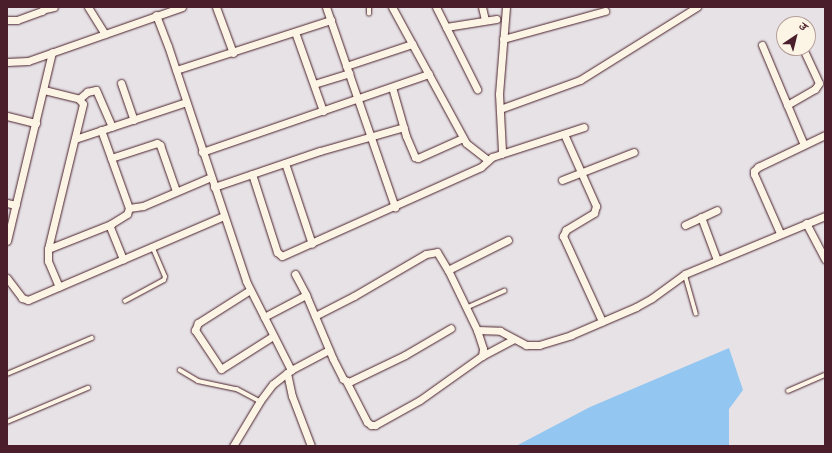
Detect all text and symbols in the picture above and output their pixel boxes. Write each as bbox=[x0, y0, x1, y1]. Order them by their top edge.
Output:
north arrow bbox=[776, 16, 816, 56]
text: उ bbox=[794, 18, 810, 36]

